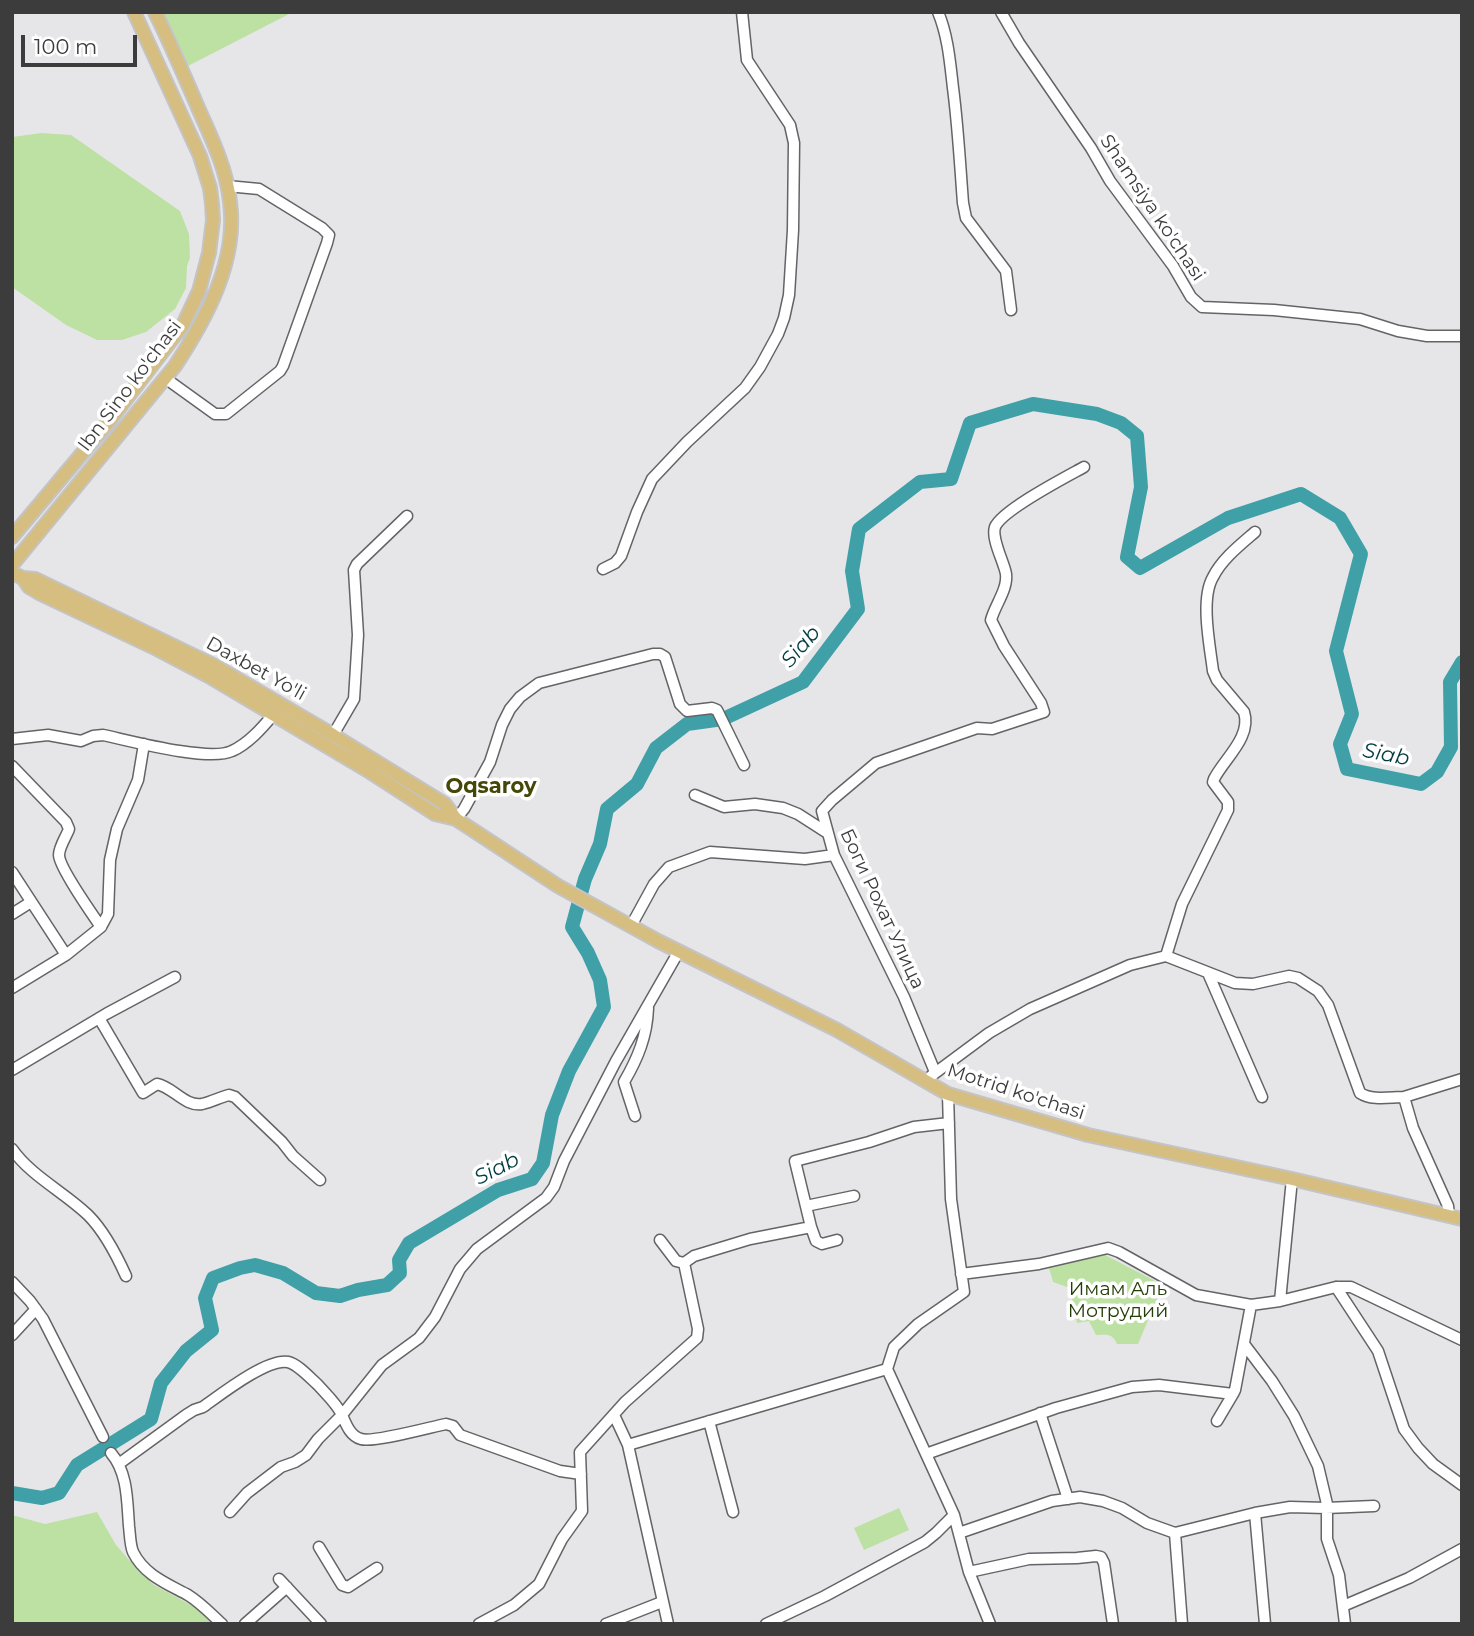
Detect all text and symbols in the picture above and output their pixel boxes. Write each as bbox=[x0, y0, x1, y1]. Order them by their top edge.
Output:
scale bar bbox=[24, 21, 140, 65]
text: 100 m bbox=[34, 34, 97, 59]
street label: Shamsiya ko'chasi bbox=[1095, 131, 1209, 285]
street label: Ibn Sino ko'chasi bbox=[73, 316, 187, 456]
water label: Siab bbox=[776, 621, 826, 673]
street label: Daxbet Yo'li bbox=[202, 632, 310, 706]
water label: Siab bbox=[1361, 738, 1411, 772]
district label: Oqsaroy bbox=[445, 774, 537, 800]
street label: Боги Рохат Улица bbox=[835, 825, 929, 993]
street label: Motrid ko'chasi bbox=[944, 1059, 1088, 1125]
water label: Siab bbox=[470, 1147, 524, 1191]
park label: Имам Аль Мотрудий bbox=[1068, 1278, 1168, 1322]

